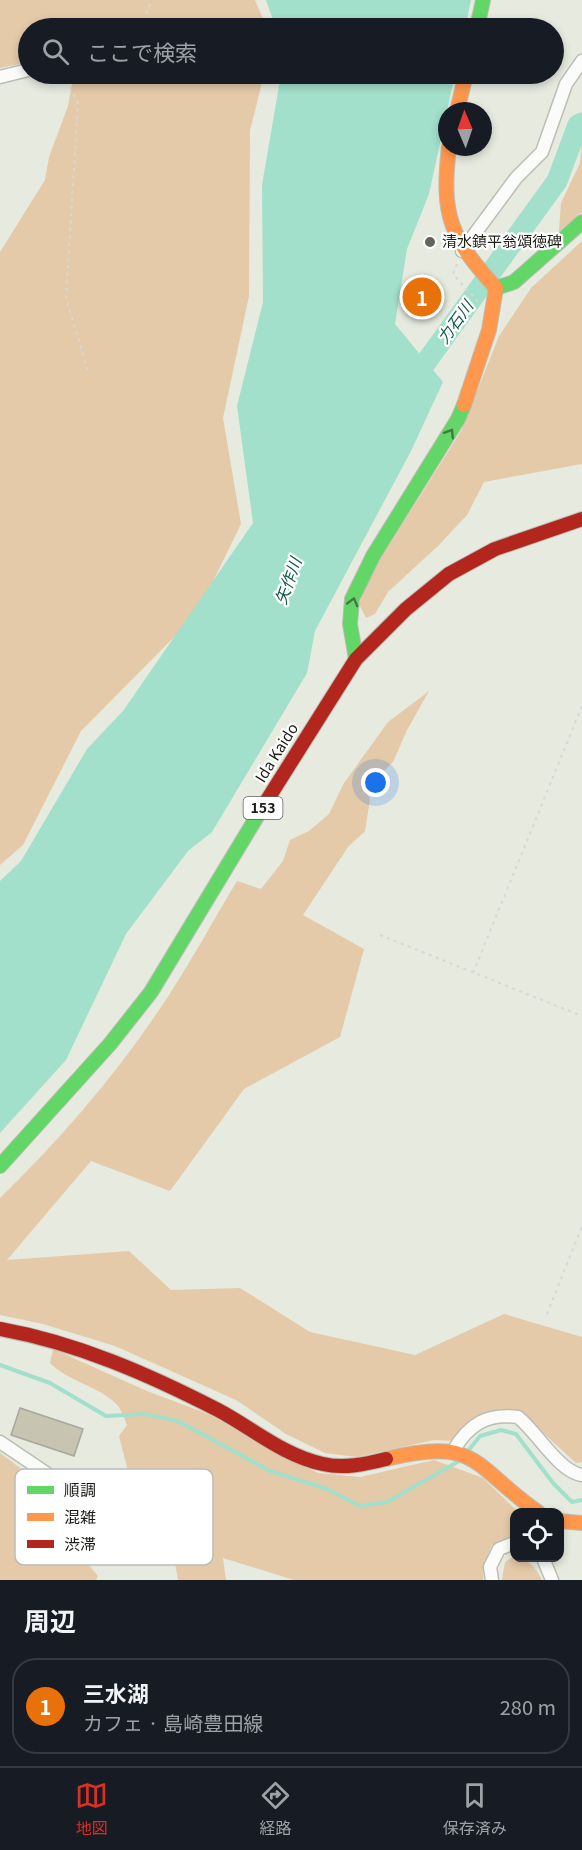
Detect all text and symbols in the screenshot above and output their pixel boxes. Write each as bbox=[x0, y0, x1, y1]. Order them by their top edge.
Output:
search box bbox=[18, 18, 564, 84]
icon: search bbox=[39, 35, 72, 68]
text: ここで検索 bbox=[87, 35, 197, 67]
north arrow bbox=[438, 102, 492, 156]
place label: 清水鎮平翁頌徳碑 bbox=[442, 230, 562, 251]
marker: 清水鎮平翁頌徳碑 bbox=[423, 235, 437, 249]
pin: 1 bbox=[402, 274, 442, 320]
water label: 力石川 bbox=[430, 293, 479, 348]
one-way arrow bbox=[442, 429, 454, 439]
water label: 矢作川 bbox=[268, 552, 307, 607]
one-way arrow bbox=[346, 597, 358, 608]
street label: Ida Kaido bbox=[249, 719, 302, 786]
your location bbox=[361, 768, 390, 797]
road number: 153 bbox=[244, 797, 282, 819]
legend bbox=[15, 1469, 213, 1565]
text: 順調 bbox=[64, 1477, 96, 1501]
text: 混雑 bbox=[64, 1504, 96, 1528]
map controls bbox=[510, 1508, 564, 1562]
button: locate bbox=[510, 1508, 564, 1562]
text: 渋滞 bbox=[64, 1531, 96, 1555]
text: 周辺 bbox=[24, 1601, 76, 1638]
text: 三水湖 bbox=[83, 1676, 149, 1708]
text: 1 bbox=[40, 1692, 51, 1721]
text: 280 m bbox=[500, 1692, 556, 1721]
text: カフェ · 島崎豊田線 bbox=[83, 1708, 263, 1737]
tab: 地図 bbox=[75, 1779, 108, 1839]
tab: 経路 bbox=[259, 1779, 292, 1839]
tab: 保存済み bbox=[443, 1779, 507, 1839]

